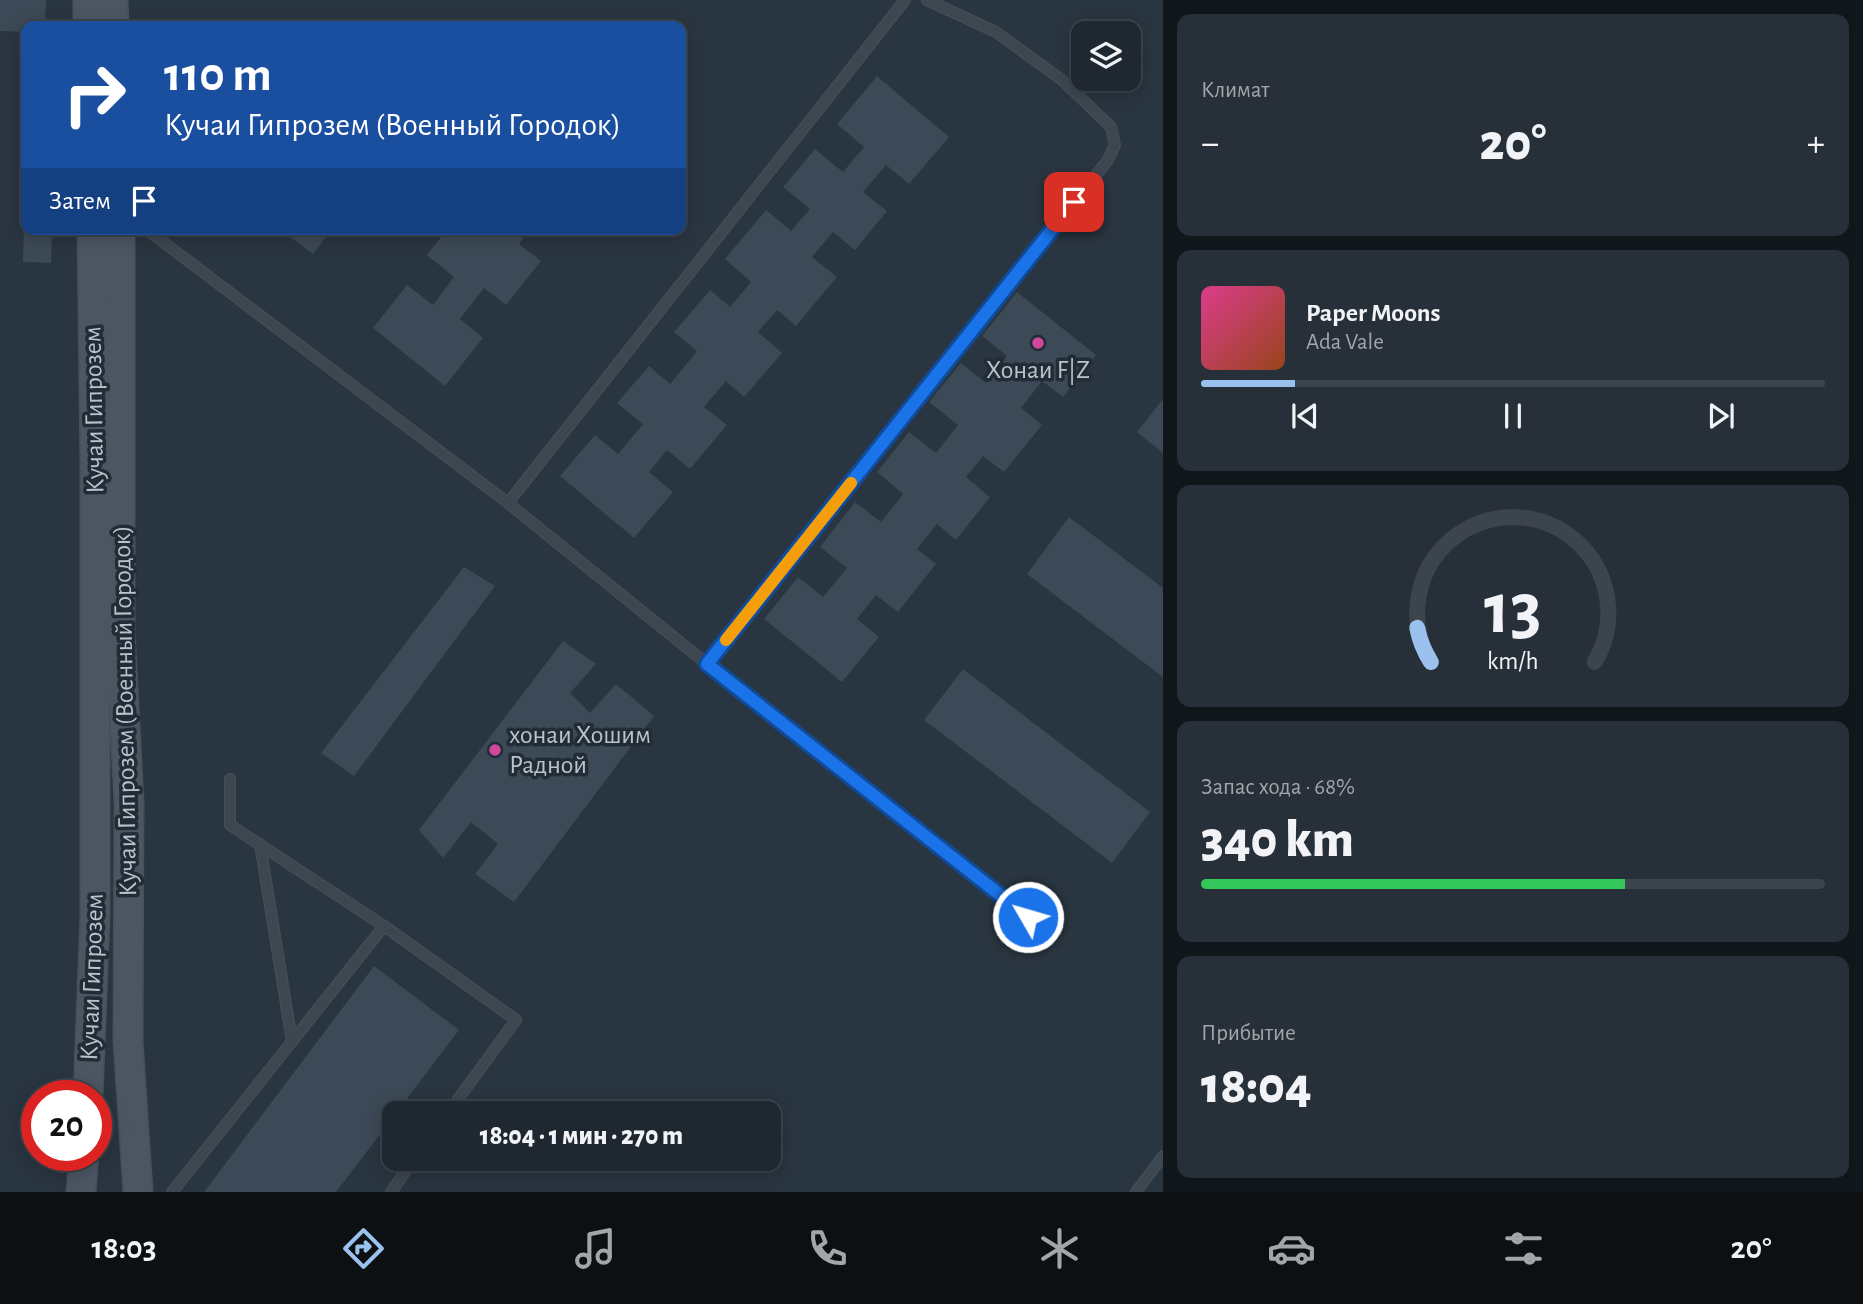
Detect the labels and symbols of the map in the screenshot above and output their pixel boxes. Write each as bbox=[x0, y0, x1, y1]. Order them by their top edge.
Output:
pin bbox=[1044, 172, 1104, 232]
street label: Кучаи Гипрозем bbox=[80, 326, 108, 494]
marker: Хонаи F|Z bbox=[1030, 335, 1046, 351]
place label: Хонаи F|Z bbox=[986, 357, 1090, 385]
street label: Кучаи Гипрозем (Военный Городок) bbox=[109, 525, 141, 897]
place label: хонаи Хошим Радной bbox=[509, 722, 651, 778]
marker: хонаи Хошим Радной bbox=[487, 742, 503, 758]
position arrow bbox=[991, 880, 1065, 954]
street label: Кучаи Гипрозем bbox=[76, 893, 108, 1061]
speed limit sign: 20 bbox=[21, 1080, 112, 1171]

